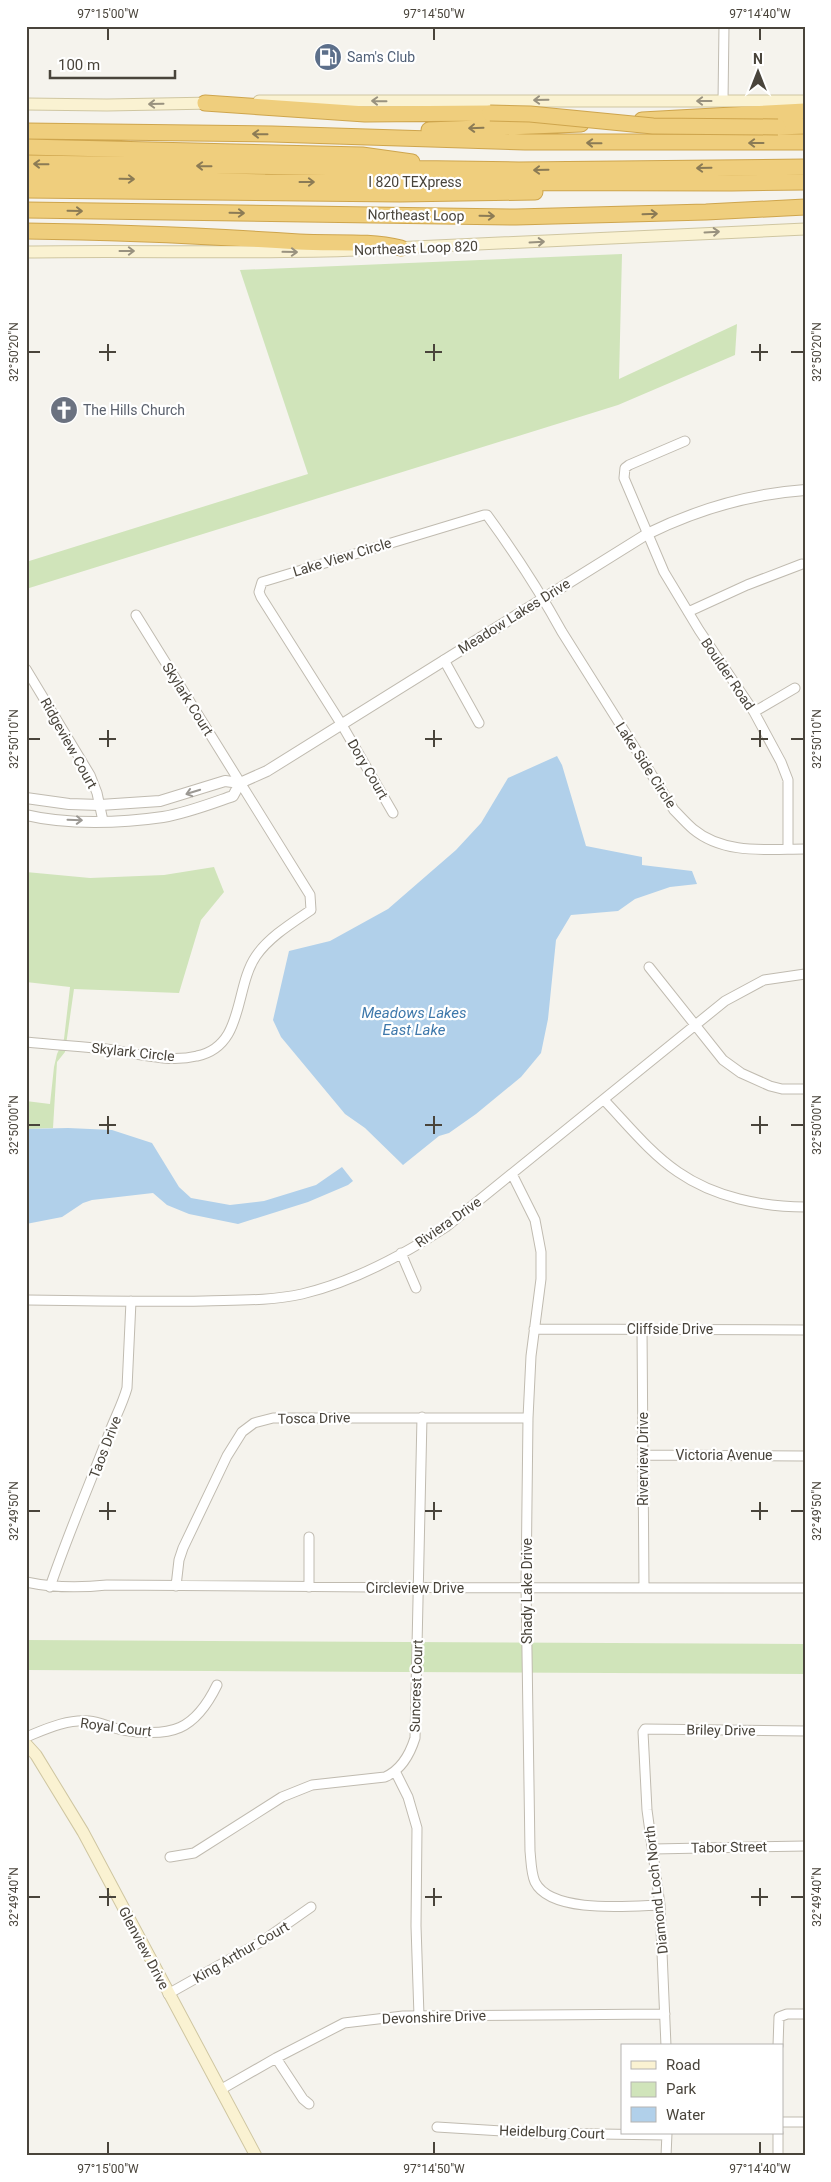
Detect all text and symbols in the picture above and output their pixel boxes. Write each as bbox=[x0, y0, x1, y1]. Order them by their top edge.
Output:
text: 97°15'00"W bbox=[77, 7, 139, 21]
text: 97°14'50"W bbox=[403, 7, 465, 21]
text: 97°14'40"W bbox=[729, 7, 791, 21]
fuel station icon: Sam's Club bbox=[313, 42, 343, 72]
scale bar bbox=[50, 48, 175, 80]
north arrow bbox=[734, 48, 784, 98]
place label: Sam's Club bbox=[347, 49, 415, 65]
text: N bbox=[753, 51, 763, 67]
text: 100 m bbox=[58, 56, 100, 74]
one-way arrow bbox=[371, 96, 387, 106]
one-way arrow bbox=[533, 96, 549, 105]
one-way arrow bbox=[696, 96, 712, 106]
one-way arrow bbox=[149, 99, 165, 109]
one-way arrow bbox=[469, 124, 485, 133]
one-way arrow bbox=[253, 129, 269, 139]
one-way arrow bbox=[586, 138, 602, 148]
one-way arrow bbox=[748, 138, 764, 148]
one-way arrow bbox=[34, 159, 50, 169]
one-way arrow bbox=[196, 161, 212, 171]
one-way arrow bbox=[696, 163, 712, 173]
one-way arrow bbox=[533, 165, 550, 175]
one-way arrow bbox=[119, 174, 135, 183]
street label: I 820 TEXpress bbox=[368, 174, 462, 190]
one-way arrow bbox=[299, 177, 315, 187]
one-way arrow bbox=[67, 206, 83, 215]
street label: Northeast Loop bbox=[367, 206, 465, 224]
one-way arrow bbox=[229, 208, 245, 218]
one-way arrow bbox=[642, 209, 658, 219]
one-way arrow bbox=[479, 211, 495, 221]
one-way arrow bbox=[704, 227, 720, 237]
street label: Northeast Loop 820 bbox=[354, 238, 478, 258]
one-way arrow bbox=[528, 238, 544, 247]
one-way arrow bbox=[119, 246, 135, 256]
one-way arrow bbox=[282, 247, 298, 257]
text: 32°50'20"N bbox=[7, 322, 21, 382]
text: 32°50'20"N bbox=[810, 322, 824, 382]
church icon: The Hills Church bbox=[49, 395, 79, 425]
place label: The Hills Church bbox=[83, 402, 185, 418]
street label: Lake View Circle bbox=[291, 534, 393, 580]
street label: Meadow Lakes Drive bbox=[455, 575, 573, 657]
street label: Boulder Road bbox=[698, 635, 758, 713]
street label: Skylark Court bbox=[159, 660, 217, 739]
street label: Ridgeview Court bbox=[37, 695, 101, 791]
text: 32°50'10"N bbox=[7, 709, 21, 769]
text: 32°50'10"N bbox=[810, 709, 824, 769]
street label: Lake Side Circle bbox=[612, 719, 680, 811]
street label: Dory Court bbox=[344, 736, 392, 802]
one-way arrow bbox=[185, 787, 201, 797]
one-way arrow bbox=[66, 815, 82, 825]
water label: Meadows Lakes East Lake bbox=[361, 1004, 467, 1039]
street label: Skylark Circle bbox=[91, 1040, 175, 1064]
text: 32°50'00"N bbox=[7, 1095, 21, 1155]
text: 32°50'00"N bbox=[810, 1095, 824, 1155]
street label: Riviera Drive bbox=[412, 1193, 484, 1251]
street label: Cliffside Drive bbox=[627, 1321, 713, 1337]
street label: Tosca Drive bbox=[277, 1409, 351, 1427]
street label: Riverview Drive bbox=[635, 1412, 651, 1506]
street label: Taos Drive bbox=[86, 1414, 124, 1480]
street label: Victoria Avenue bbox=[675, 1447, 773, 1463]
text: 32°49'50"N bbox=[7, 1481, 21, 1541]
text: 32°49'50"N bbox=[810, 1481, 824, 1541]
street label: Shady Lake Drive bbox=[519, 1538, 535, 1644]
street label: Circleview Drive bbox=[366, 1580, 464, 1596]
street label: Suncrest Court bbox=[406, 1639, 426, 1733]
street label: Royal Court bbox=[79, 1715, 153, 1739]
street label: Briley Drive bbox=[686, 1721, 756, 1739]
street label: Diamond Loch North bbox=[641, 1825, 671, 1955]
street label: Tabor Street bbox=[691, 1838, 768, 1856]
text: 32°49'40"N bbox=[7, 1867, 21, 1927]
text: 32°49'40"N bbox=[810, 1867, 824, 1927]
street label: Glenview Drive bbox=[116, 1904, 172, 1992]
street label: King Arthur Court bbox=[190, 1918, 292, 1986]
street label: Devonshire Drive bbox=[382, 2007, 486, 2027]
legend bbox=[621, 2044, 784, 2134]
text: Road bbox=[666, 2056, 700, 2074]
text: Park bbox=[666, 2080, 697, 2098]
text: Water bbox=[666, 2106, 705, 2124]
street label: Heidelburg Court bbox=[499, 2122, 605, 2142]
text: 97°15'00"W bbox=[77, 2162, 139, 2176]
text: 97°14'50"W bbox=[403, 2162, 465, 2176]
text: 97°14'40"W bbox=[729, 2162, 791, 2176]

